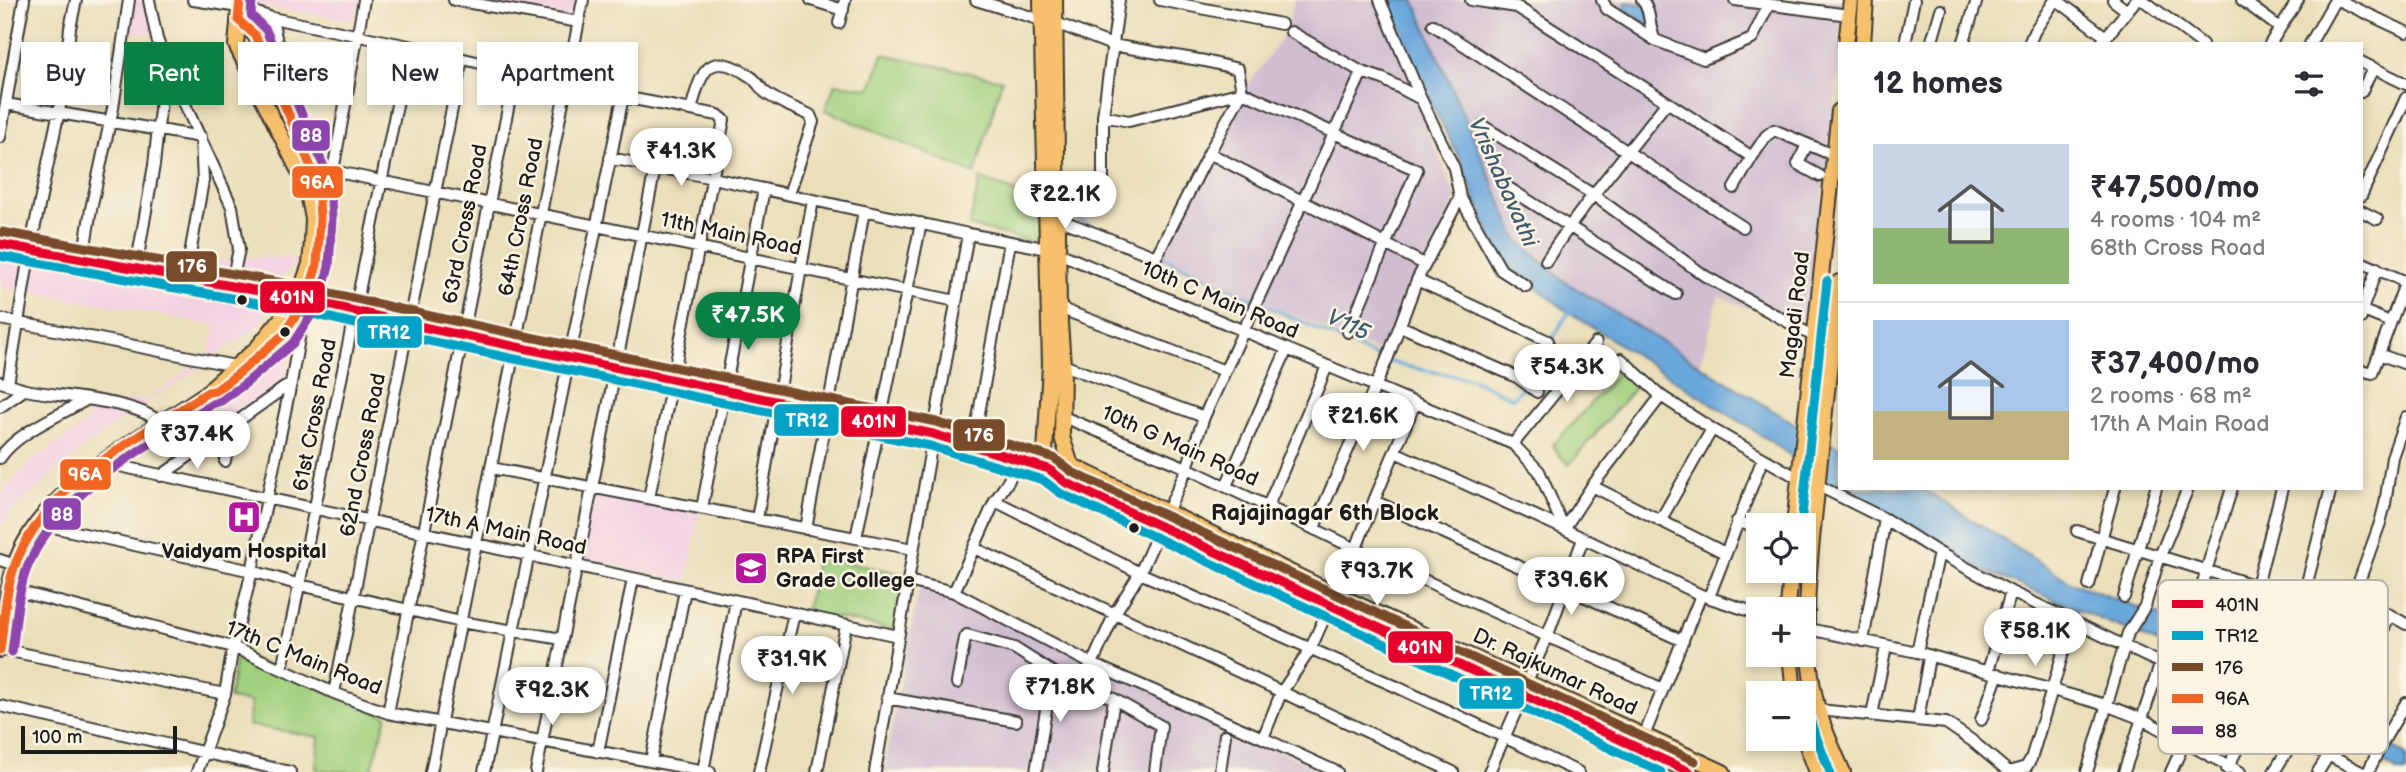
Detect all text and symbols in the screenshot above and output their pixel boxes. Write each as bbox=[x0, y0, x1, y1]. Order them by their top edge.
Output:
chip: Buy bbox=[21, 42, 110, 105]
chip: Rent bbox=[124, 42, 224, 105]
chip: Filters bbox=[238, 42, 353, 105]
chip: New bbox=[367, 42, 463, 105]
chip: Apartment bbox=[477, 42, 638, 105]
icon: filters bbox=[2290, 65, 2328, 103]
text: 12 homes bbox=[1873, 66, 2003, 102]
water label: Vrishabavathi bbox=[1462, 113, 1544, 252]
line badge: 88 bbox=[291, 119, 331, 152]
text: 88 bbox=[300, 125, 322, 148]
pin: ₹41.3K bbox=[624, 128, 738, 188]
street label: 64th Cross Road bbox=[493, 136, 549, 298]
text: ₹41.3K bbox=[646, 137, 716, 165]
street label: 63rd Cross Road bbox=[437, 142, 493, 306]
line badge: 96A bbox=[291, 165, 344, 199]
text: ₹47,500/mo bbox=[2090, 170, 2259, 206]
text: 96A bbox=[300, 172, 335, 195]
pin: ₹22.1K bbox=[1008, 172, 1122, 231]
icon: home bbox=[1929, 172, 2013, 256]
text: ₹22.1K bbox=[1029, 180, 1101, 208]
text: 4 rooms · 104 m² bbox=[2090, 206, 2261, 234]
street label: 11th Main Road bbox=[658, 207, 804, 261]
text: 68th Cross Road bbox=[2090, 234, 2265, 262]
line badge: 176 bbox=[165, 250, 218, 283]
street label: Magadi Road bbox=[1775, 250, 1815, 380]
text: 176 bbox=[177, 256, 207, 279]
street label: 10th C Main Road bbox=[1138, 256, 1302, 344]
line badge: 401N bbox=[259, 280, 326, 314]
text: 401N bbox=[269, 287, 315, 310]
pin: ₹47.5K bbox=[691, 292, 805, 352]
unlabelled marker bbox=[235, 293, 249, 307]
text: ₹47.5K bbox=[711, 301, 785, 329]
water label: V115 bbox=[1322, 303, 1375, 347]
line badge: TR12 bbox=[356, 315, 423, 349]
text: TR12 bbox=[367, 322, 411, 345]
unlabelled marker bbox=[278, 325, 292, 339]
street label: 61st Cross Road bbox=[288, 337, 342, 493]
pin: ₹54.3K bbox=[1510, 344, 1624, 404]
text: ₹37,400/mo bbox=[2090, 346, 2260, 382]
icon: home bbox=[1929, 348, 2013, 432]
text: ₹54.3K bbox=[1530, 353, 1604, 381]
street label: 62nd Cross Road bbox=[335, 371, 391, 539]
text: 2 rooms · 68 m² bbox=[2090, 382, 2252, 410]
pin: ₹21.6K bbox=[1306, 393, 1420, 453]
street label: 10th G Main Road bbox=[1098, 400, 1262, 492]
text: ₹21.6K bbox=[1328, 402, 1398, 430]
line badge: TR12 bbox=[773, 403, 840, 437]
line badge: 401N bbox=[840, 405, 907, 438]
text: TR12 bbox=[785, 410, 829, 433]
text: 17th A Main Road bbox=[2090, 410, 2270, 438]
text: 401N bbox=[851, 411, 897, 434]
pin: ₹37.4K bbox=[140, 412, 254, 471]
line badge: 176 bbox=[952, 418, 1006, 452]
text: ₹37.4K bbox=[160, 420, 234, 448]
text: 176 bbox=[964, 425, 994, 448]
line badge: 96A bbox=[59, 458, 112, 491]
text: 96A bbox=[68, 464, 103, 487]
line badge: 88 bbox=[42, 497, 82, 531]
hospital icon: Vaidyam Hospital bbox=[225, 498, 263, 536]
district label: Rajajinagar 6th Block bbox=[1211, 499, 1439, 527]
street label: 17th A Main Road bbox=[423, 502, 589, 560]
text: 88 bbox=[51, 504, 73, 527]
map controls bbox=[1746, 513, 1816, 751]
button: locate bbox=[1746, 513, 1816, 583]
unlabelled marker bbox=[1127, 521, 1141, 535]
place label: Vaidyam Hospital bbox=[162, 539, 326, 564]
place label: RPA First Grade College bbox=[776, 544, 915, 593]
pin: ₹93.7K bbox=[1320, 548, 1434, 608]
school or university icon: RPA First Grade College bbox=[732, 549, 770, 587]
text: ₹93.7K bbox=[1340, 557, 1414, 585]
pin: ₹39.6K bbox=[1514, 558, 1628, 617]
text: ₹39.6K bbox=[1534, 566, 1608, 594]
legend bbox=[2158, 580, 2388, 754]
text: 401N bbox=[2215, 594, 2259, 617]
button: + bbox=[1746, 597, 1816, 667]
pin: ₹58.1K bbox=[1978, 608, 2092, 668]
street label: 17th C Main Road bbox=[222, 615, 386, 701]
text: ₹58.1K bbox=[2000, 617, 2070, 645]
street label: Dr. Rajkumar Road bbox=[1469, 623, 1641, 721]
text: TR12 bbox=[2215, 625, 2259, 648]
line badge: 401N bbox=[1387, 630, 1454, 664]
pin: ₹31.9K bbox=[735, 636, 849, 696]
text: 401N bbox=[1397, 637, 1443, 660]
text: ₹31.9K bbox=[757, 645, 827, 673]
text: 176 bbox=[2215, 657, 2243, 680]
pin: ₹71.8K bbox=[1003, 664, 1117, 724]
pin: ₹92.3K bbox=[495, 668, 609, 727]
text: ₹71.8K bbox=[1025, 673, 1095, 701]
text: ₹92.3K bbox=[515, 676, 589, 704]
line badge: TR12 bbox=[1458, 677, 1525, 710]
button: − bbox=[1746, 681, 1816, 751]
text: TR12 bbox=[1469, 683, 1513, 706]
text: 96A bbox=[2215, 688, 2250, 711]
text: 88 bbox=[2215, 720, 2237, 743]
scale bar bbox=[21, 723, 177, 755]
text: 100 m bbox=[32, 726, 83, 749]

